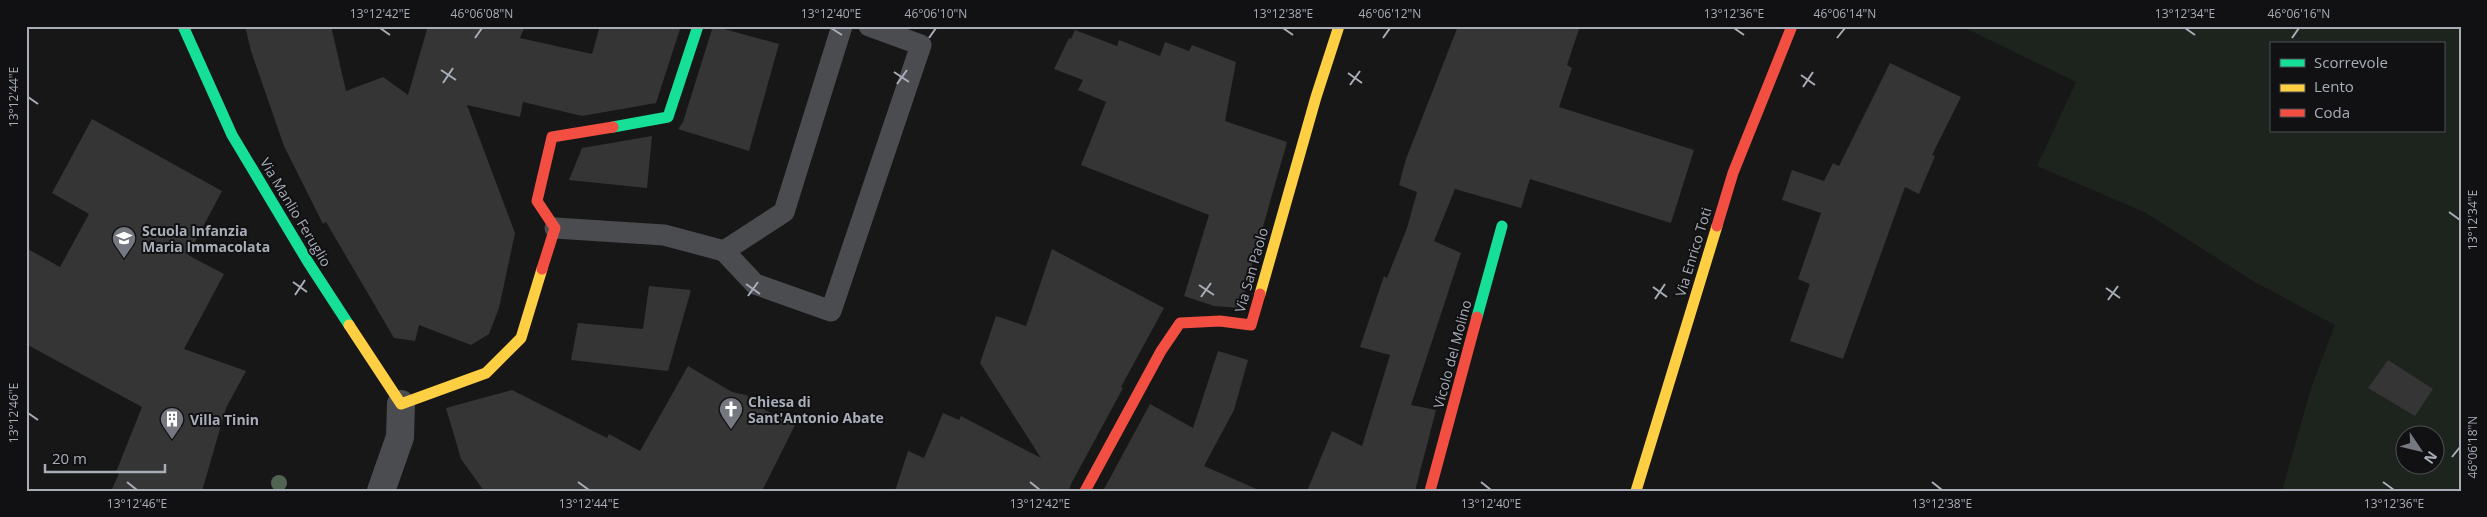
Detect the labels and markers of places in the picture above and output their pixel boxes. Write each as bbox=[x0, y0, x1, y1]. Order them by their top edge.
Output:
place label: Scuola Infanzia Maria Immacolata bbox=[142, 221, 270, 256]
school or university icon: Scuola Infanzia Maria Immacolata bbox=[111, 225, 137, 259]
place label: Chiesa di Sant'Antonio Abate bbox=[748, 392, 884, 427]
church icon: Chiesa di Sant'Antonio Abate bbox=[718, 396, 744, 430]
building icon: Villa Tinin bbox=[159, 406, 185, 440]
place label: Villa Tinin bbox=[190, 410, 259, 429]

